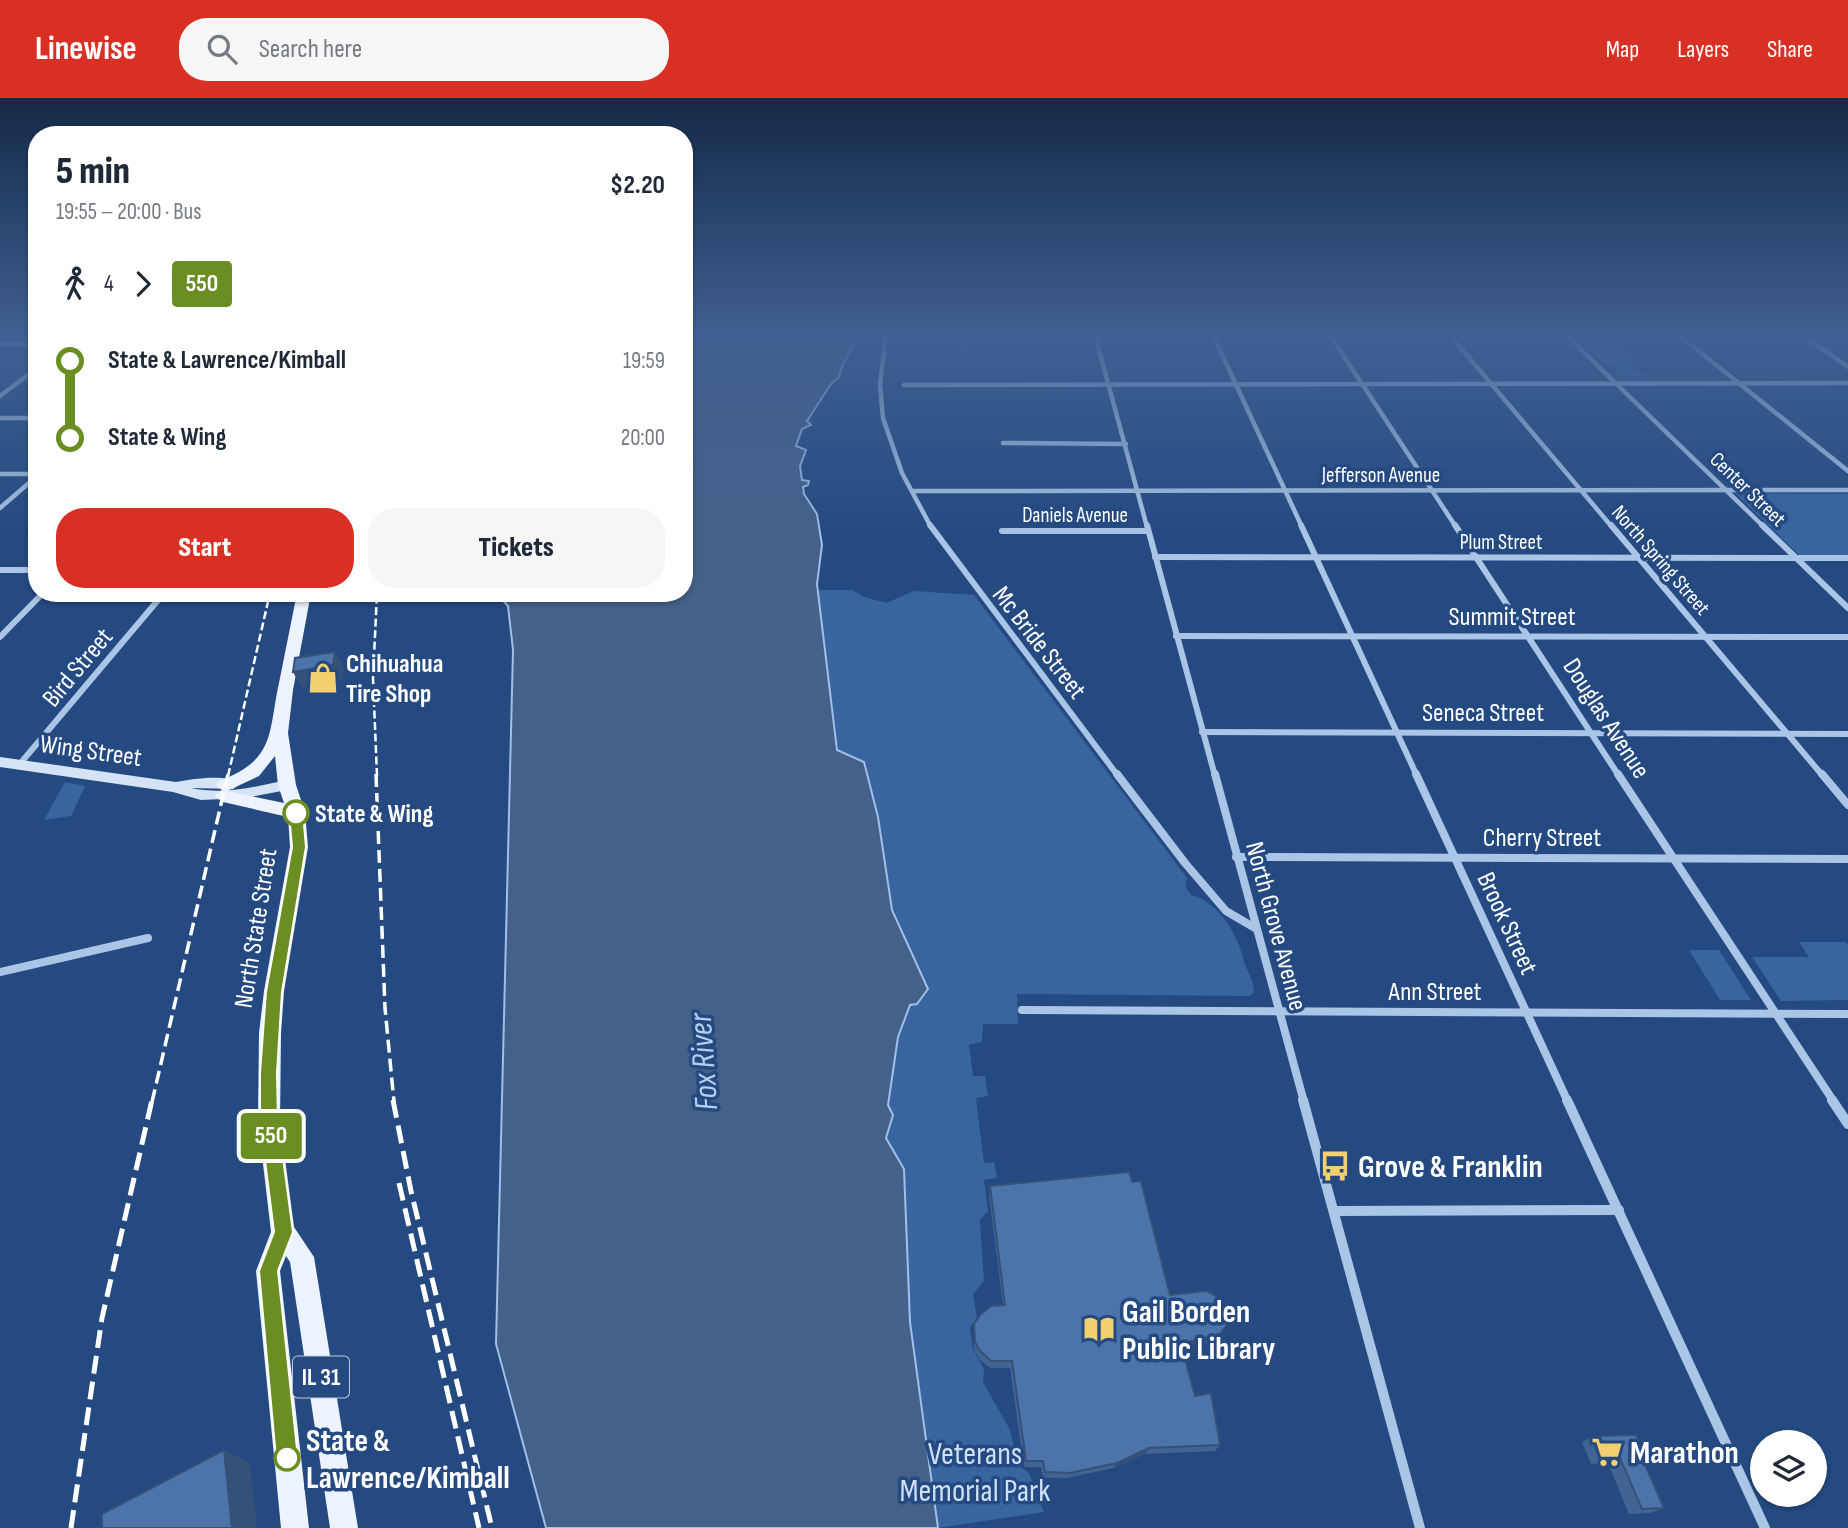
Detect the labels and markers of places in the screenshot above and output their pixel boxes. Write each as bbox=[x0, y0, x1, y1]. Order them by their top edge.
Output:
place label: Chihuahua Tire Shop bbox=[346, 649, 443, 710]
shop icon: Chihuahua Tire Shop bbox=[306, 661, 340, 695]
place label: State & Wing bbox=[315, 799, 433, 830]
marker: State & Wing bbox=[283, 800, 309, 826]
place label: Grove & Franklin bbox=[1358, 1148, 1543, 1187]
bus stop icon: Grove & Franklin bbox=[1318, 1149, 1352, 1183]
place label: Gail Borden Public Library bbox=[1122, 1293, 1275, 1369]
library icon: Gail Borden Public Library bbox=[1082, 1312, 1116, 1346]
place label: State & Lawrence/Kimball bbox=[306, 1422, 510, 1498]
place label: Marathon bbox=[1630, 1434, 1739, 1473]
supermarket icon: Marathon bbox=[1590, 1435, 1624, 1469]
marker: State & Lawrence/Kimball bbox=[274, 1445, 300, 1471]

